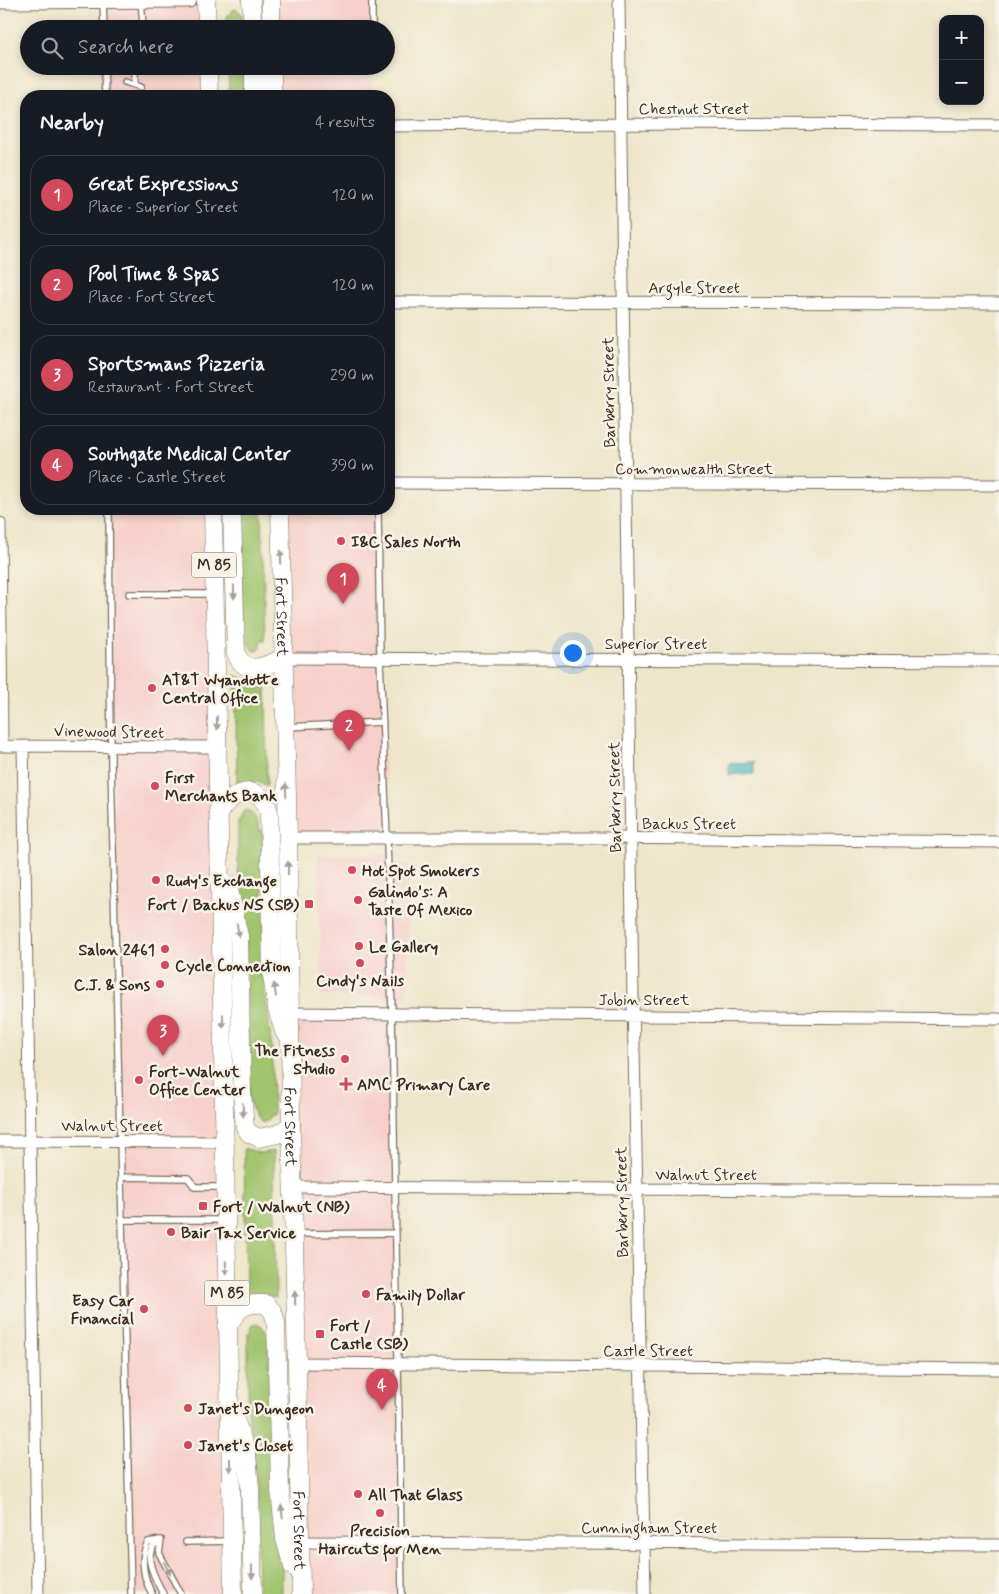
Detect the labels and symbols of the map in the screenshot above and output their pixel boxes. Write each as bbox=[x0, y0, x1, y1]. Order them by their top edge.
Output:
street label: Chestnut Street bbox=[639, 99, 750, 120]
street label: Argyle Street bbox=[648, 278, 740, 300]
street label: Barberry Street bbox=[598, 336, 621, 448]
street label: Commonwealth Street bbox=[615, 459, 774, 480]
place label: I&C Sales North bbox=[351, 532, 461, 553]
marker: I&C Sales North bbox=[335, 535, 347, 547]
one-way arrow bbox=[277, 549, 285, 565]
road number: M 85 bbox=[192, 552, 236, 578]
pin: 1 bbox=[327, 563, 359, 604]
street label: Fort Street bbox=[270, 577, 293, 658]
one-way arrow bbox=[230, 585, 238, 601]
street label: Superior Street bbox=[605, 634, 707, 655]
your location bbox=[560, 640, 586, 666]
place label: AT&T Wyandotte Central Office bbox=[162, 670, 279, 709]
marker: AT&T Wyandotte Central Office bbox=[146, 682, 158, 694]
pin: 2 bbox=[333, 710, 365, 751]
one-way arrow bbox=[213, 716, 221, 732]
street label: Vinewood Street bbox=[54, 721, 164, 744]
street label: Barberry Street bbox=[604, 741, 627, 853]
place label: First Merchants Bank bbox=[165, 768, 277, 807]
marker: First Merchants Bank bbox=[149, 780, 161, 792]
one-way arrow bbox=[282, 781, 290, 797]
street label: Backus Street bbox=[642, 814, 736, 835]
one-way arrow bbox=[284, 860, 292, 876]
place label: Hot Spot Smokers bbox=[362, 861, 480, 882]
marker: Hot Spot Smokers bbox=[346, 864, 358, 876]
place label: Rudy's Exchange bbox=[166, 871, 277, 894]
marker: Rudy's Exchange bbox=[150, 874, 162, 886]
place label: Galindo's: A Taste Of Mexico bbox=[368, 882, 473, 921]
marker: Galindo's: A Taste Of Mexico bbox=[352, 894, 364, 906]
place label: Fort / Backus NS (SB) bbox=[148, 895, 299, 916]
marker: Fort / Backus NS (SB) bbox=[303, 898, 315, 910]
one-way arrow bbox=[234, 922, 242, 938]
place label: Le Gallery bbox=[369, 937, 438, 958]
place label: Salon 2461 bbox=[78, 940, 155, 961]
marker: Le Gallery bbox=[353, 940, 365, 952]
marker: Salon 2461 bbox=[159, 943, 171, 955]
place label: Cycle Connection bbox=[175, 956, 291, 977]
marker: Cindy's Nails bbox=[354, 957, 366, 969]
marker: Cycle Connection bbox=[159, 959, 171, 971]
place label: Cindy's Nails bbox=[316, 971, 405, 992]
place label: C.J. & Sons bbox=[74, 975, 151, 996]
marker: C.J. & Sons bbox=[154, 978, 166, 990]
one-way arrow bbox=[270, 982, 278, 998]
street label: Jobin Street bbox=[599, 990, 690, 1011]
one-way arrow bbox=[219, 1013, 227, 1029]
pin: 3 bbox=[147, 1015, 179, 1056]
place label: The Fitness Studio bbox=[255, 1041, 336, 1080]
marker: The Fitness Studio bbox=[339, 1053, 351, 1065]
place label: Fort-Walnut Office Center bbox=[149, 1062, 246, 1101]
marker: Fort-Walnut Office Center bbox=[133, 1074, 145, 1086]
place label: AMC Primary Care bbox=[357, 1075, 490, 1096]
marker: AMC Primary Care bbox=[339, 1077, 353, 1091]
street label: Fort Street bbox=[279, 1087, 301, 1168]
one-way arrow bbox=[240, 1102, 248, 1118]
street label: Walnut Street bbox=[61, 1116, 163, 1137]
street label: Barberry Street bbox=[611, 1146, 634, 1258]
street label: Walnut Street bbox=[655, 1165, 757, 1186]
place label: Fort / Walnut (NB) bbox=[213, 1197, 350, 1218]
marker: Fort / Walnut (NB) bbox=[197, 1200, 209, 1212]
place label: Bair Tax Service bbox=[181, 1223, 296, 1244]
marker: Bair Tax Service bbox=[165, 1226, 177, 1238]
one-way arrow bbox=[222, 1260, 230, 1276]
road number: M 85 bbox=[204, 1280, 250, 1306]
place label: Family Dollar bbox=[376, 1285, 465, 1306]
marker: Family Dollar bbox=[360, 1288, 372, 1300]
one-way arrow bbox=[291, 1290, 299, 1306]
place label: Easy Car Financial bbox=[71, 1291, 134, 1330]
marker: Easy Car Financial bbox=[138, 1303, 150, 1315]
place label: Fort / Castle (SB) bbox=[330, 1316, 408, 1355]
marker: Fort / Castle (SB) bbox=[314, 1328, 326, 1340]
street label: Castle Street bbox=[603, 1341, 693, 1362]
pin: 4 bbox=[366, 1369, 398, 1410]
place label: Janet's Dungeon bbox=[198, 1399, 314, 1421]
marker: Janet's Dungeon bbox=[182, 1402, 194, 1414]
place label: Janet's Closet bbox=[198, 1436, 293, 1457]
marker: Janet's Closet bbox=[182, 1439, 194, 1451]
one-way arrow bbox=[226, 1458, 234, 1474]
place label: All That Glass bbox=[368, 1485, 463, 1506]
marker: All That Glass bbox=[352, 1488, 364, 1500]
street label: Fort Street bbox=[287, 1491, 310, 1571]
one-way arrow bbox=[278, 1504, 286, 1520]
marker: Precision Haircuts for Men bbox=[374, 1507, 386, 1519]
street label: Cunningham Street bbox=[581, 1518, 717, 1540]
place label: Precision Haircuts for Men bbox=[318, 1521, 442, 1562]
one-way arrow bbox=[163, 1560, 171, 1575]
one-way arrow bbox=[248, 1564, 256, 1580]

